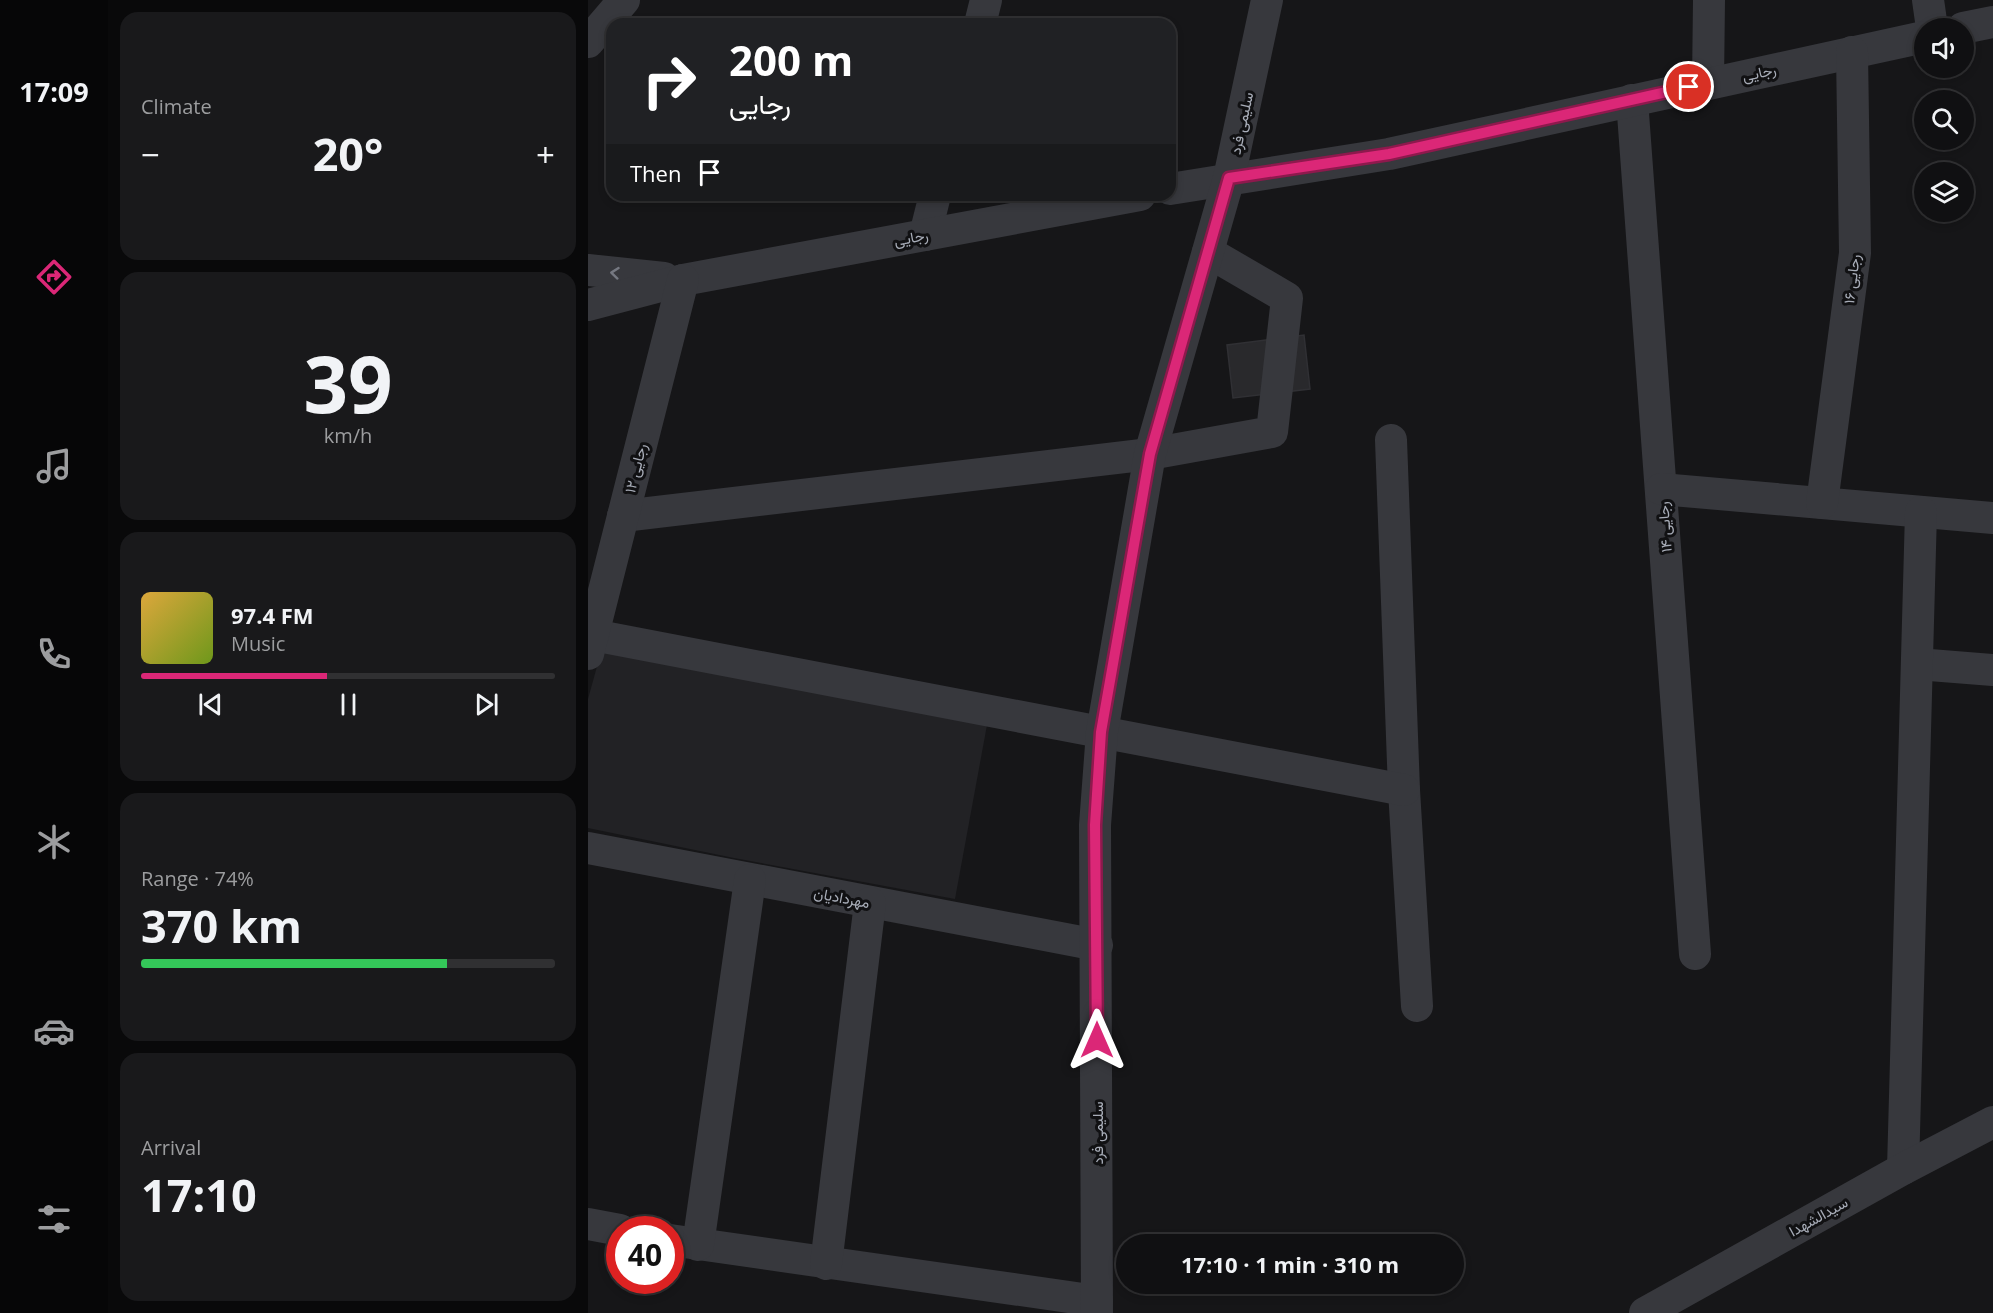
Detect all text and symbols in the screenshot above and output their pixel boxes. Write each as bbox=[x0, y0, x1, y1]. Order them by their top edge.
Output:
map controls bbox=[1914, 18, 1974, 222]
button: sound bbox=[1914, 18, 1974, 78]
text: 200 m bbox=[729, 31, 853, 88]
icon: right bbox=[630, 42, 708, 120]
street label: رجایی bbox=[1740, 59, 1778, 86]
pin bbox=[1663, 61, 1714, 112]
icon: arrive bbox=[1672, 70, 1705, 103]
text: 17:09 bbox=[19, 73, 89, 110]
text: رجایی bbox=[729, 85, 791, 122]
street label: سلیمی فرد bbox=[1225, 90, 1258, 156]
button: search bbox=[1914, 90, 1974, 150]
text: Climate bbox=[141, 93, 212, 120]
text: 20° bbox=[313, 123, 383, 184]
text: − bbox=[141, 132, 160, 177]
text: + bbox=[536, 132, 555, 177]
icon: arrive bbox=[693, 156, 726, 189]
text: Then bbox=[630, 158, 681, 188]
button: layers bbox=[1914, 162, 1974, 222]
street label: رجایی bbox=[892, 224, 930, 251]
street label: رجایی ۱۶ bbox=[1838, 253, 1865, 305]
icon: directions bbox=[33, 256, 75, 298]
one-way arrow bbox=[610, 267, 619, 280]
text: 39 bbox=[303, 330, 393, 436]
text: km/h bbox=[324, 422, 372, 449]
street label: رجایی ۱۲ bbox=[619, 441, 652, 495]
icon: music bbox=[33, 445, 75, 487]
street label: رجایی ۱۴ bbox=[1652, 501, 1677, 553]
text: 97.4 FM bbox=[231, 600, 314, 630]
text: Music bbox=[231, 630, 285, 657]
icon: phone bbox=[33, 633, 75, 675]
icon: previous bbox=[194, 688, 227, 721]
icon: pause bbox=[332, 688, 365, 721]
icon: next bbox=[470, 688, 503, 721]
icon: climate bbox=[33, 821, 75, 863]
text: Range · 74% bbox=[141, 865, 254, 892]
street label: مهردادیان bbox=[812, 882, 872, 912]
text: 370 km bbox=[141, 895, 302, 956]
position arrow bbox=[1065, 1008, 1129, 1072]
icon: car bbox=[33, 1010, 75, 1052]
street label: سلیمی فرد bbox=[1087, 1101, 1108, 1165]
text: Arrival bbox=[141, 1134, 201, 1161]
text: 17:10 bbox=[141, 1164, 257, 1225]
street label: سیدالشهدا bbox=[1785, 1192, 1851, 1240]
icon: filters bbox=[33, 1198, 75, 1240]
speed limit sign: 40 bbox=[606, 1216, 684, 1294]
text: 17:10 · 1 min · 310 m bbox=[1181, 1249, 1399, 1279]

